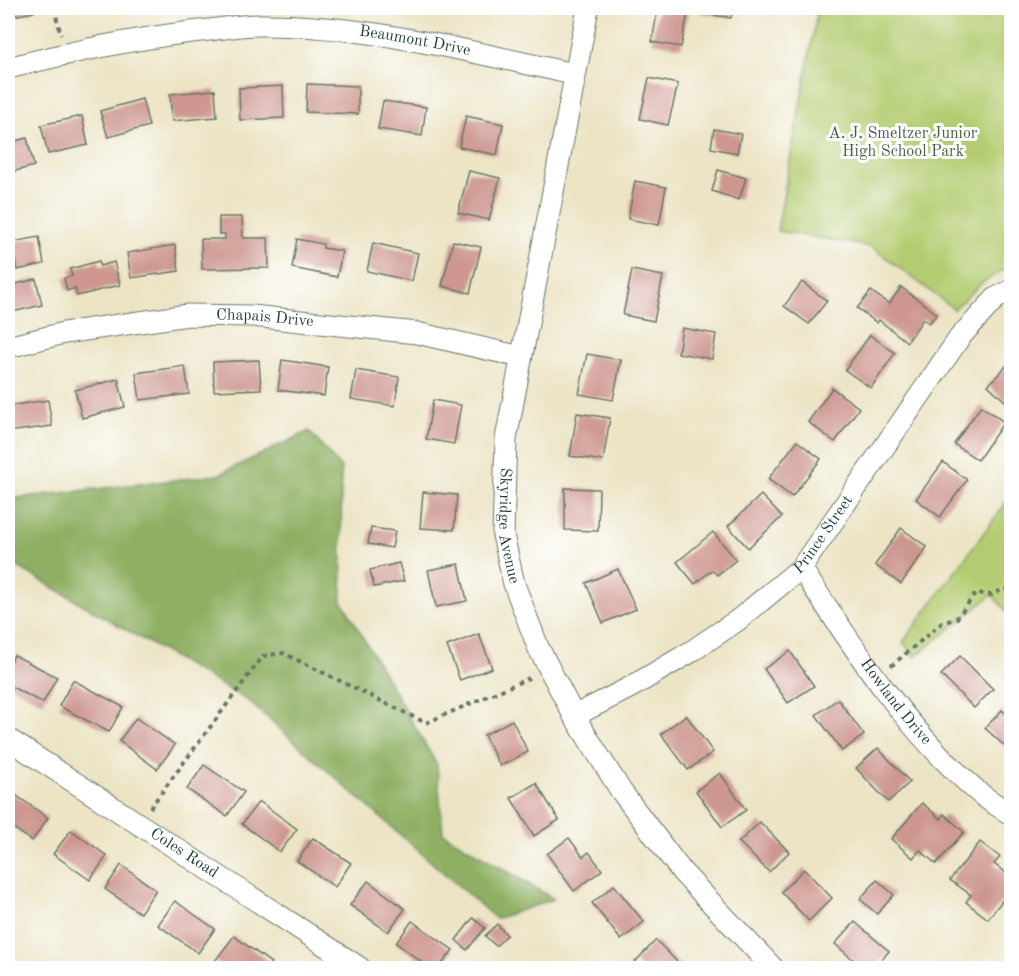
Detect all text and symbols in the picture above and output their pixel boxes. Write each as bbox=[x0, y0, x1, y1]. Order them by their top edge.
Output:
street label: Beaumont Drive bbox=[358, 24, 472, 59]
park label: A. J. Smeltzer Junior High School Park bbox=[829, 126, 978, 160]
street label: Chapais Drive bbox=[216, 307, 314, 330]
street label: Skyridge Avenue bbox=[495, 467, 522, 585]
street label: Prince Street bbox=[791, 492, 857, 578]
street label: Howland Drive bbox=[857, 656, 934, 748]
street label: Coles Road bbox=[147, 826, 221, 881]

